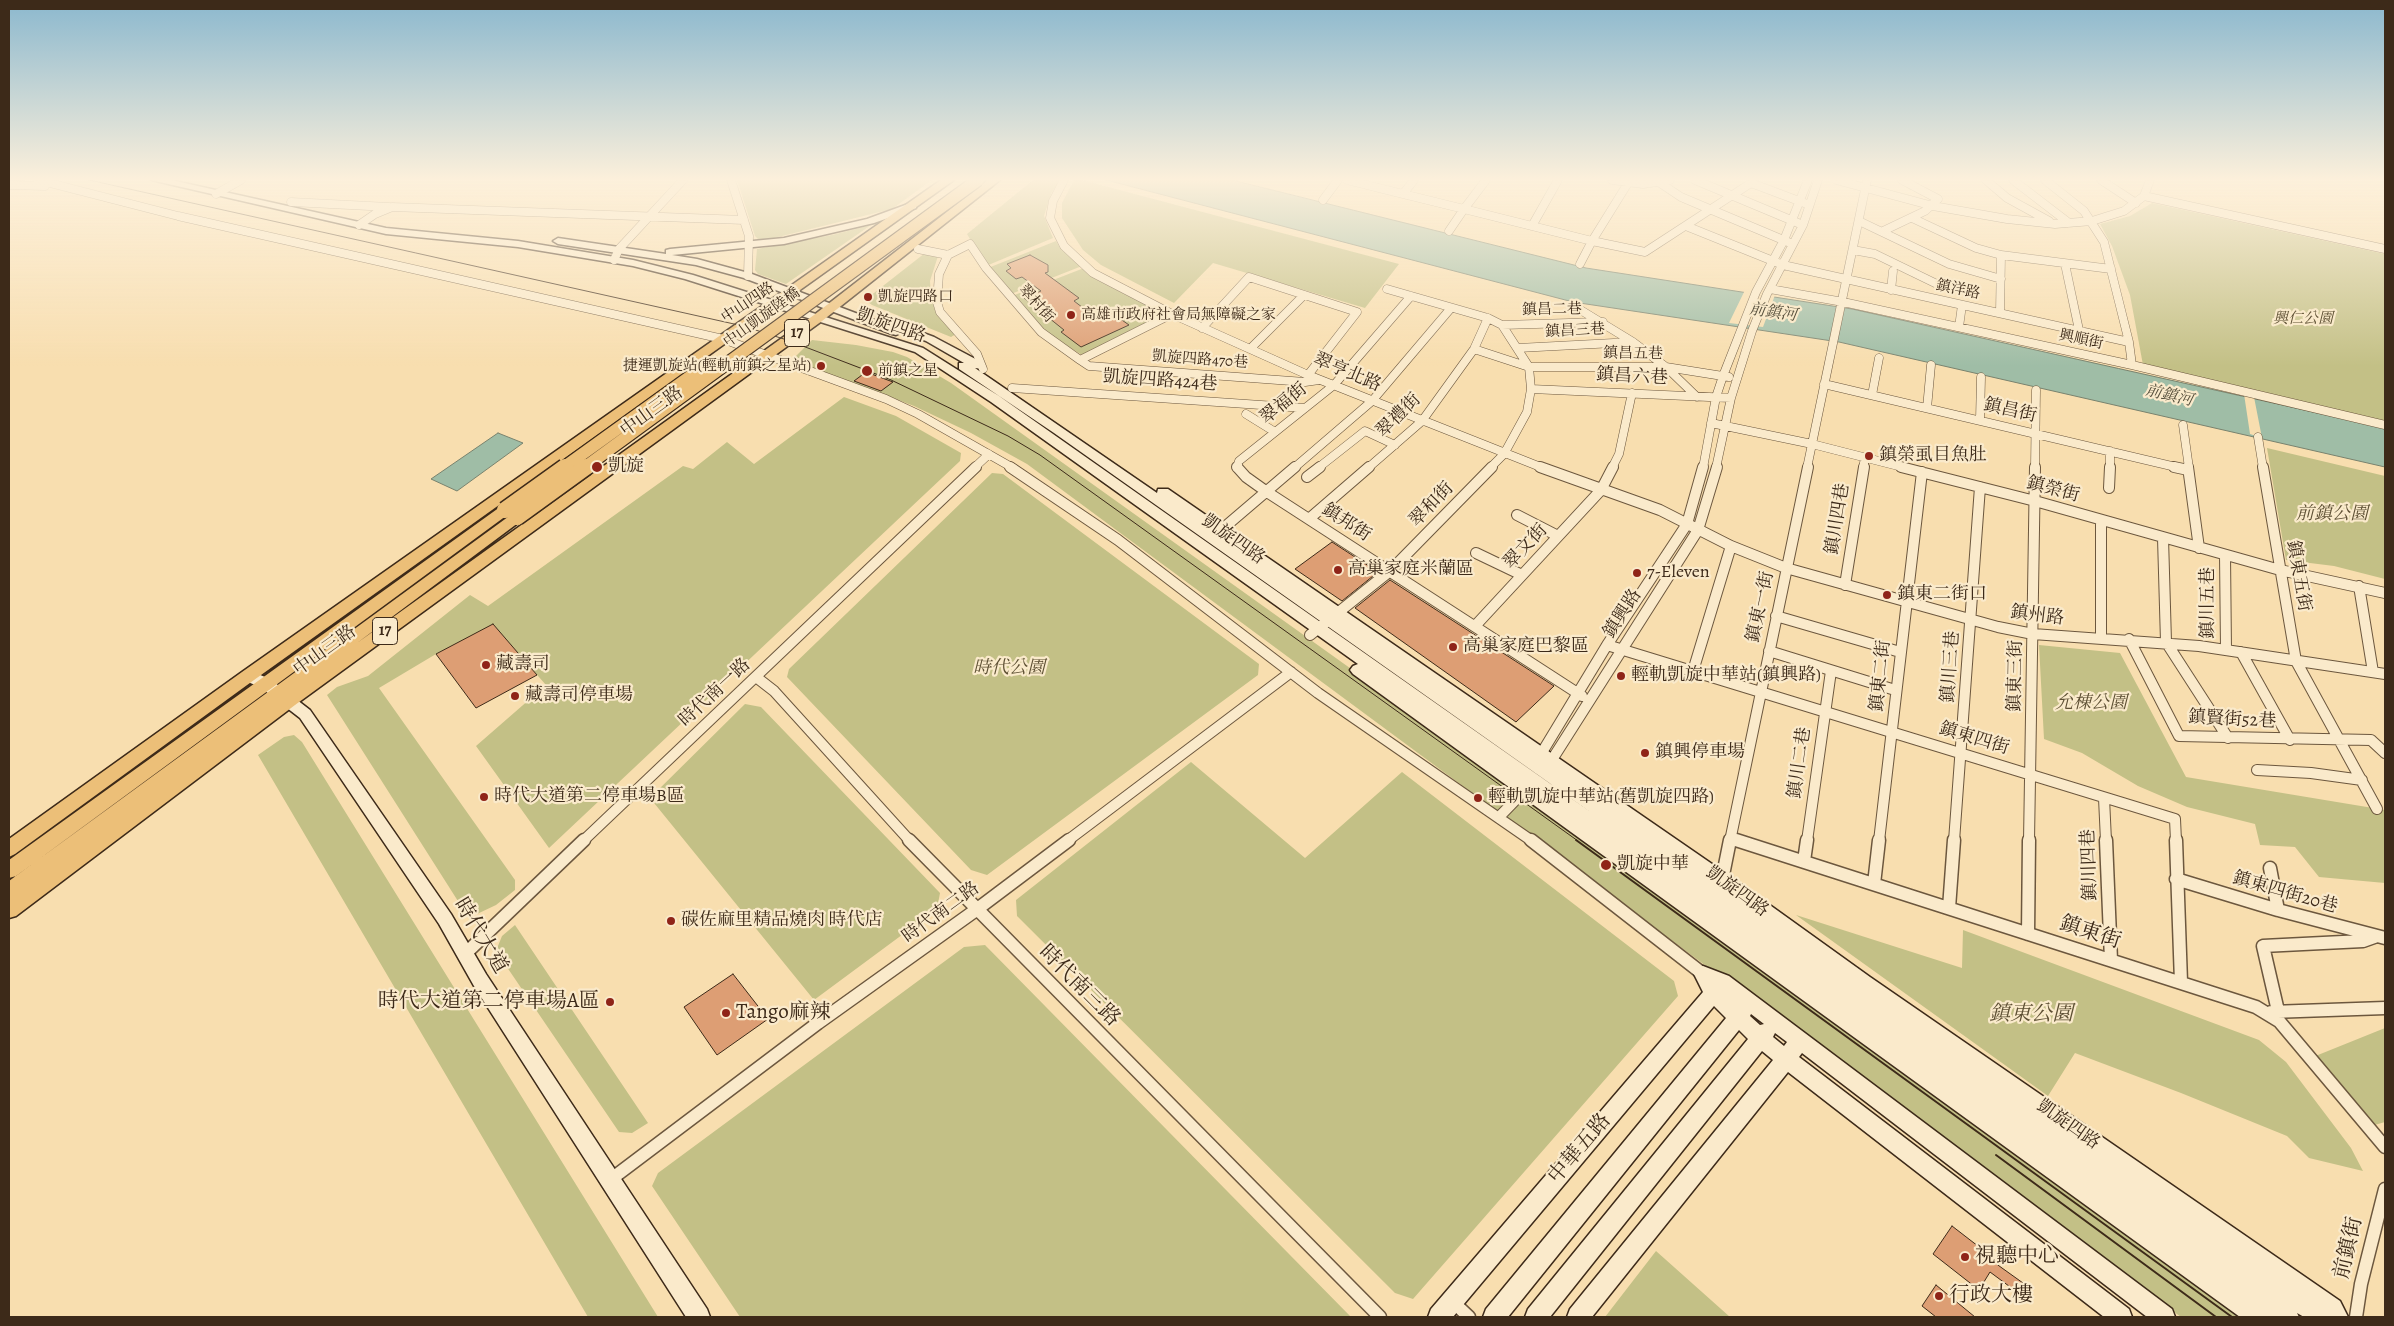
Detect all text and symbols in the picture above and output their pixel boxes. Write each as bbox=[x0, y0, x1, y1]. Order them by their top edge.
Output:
street label: 鎮洋路 bbox=[1934, 277, 1982, 303]
street label: 中山四路 bbox=[718, 279, 778, 327]
street label: 翠村街 bbox=[1014, 281, 1058, 327]
street label: 中山凱旋陸橋 bbox=[720, 284, 804, 352]
place label: 凱旋四路口 bbox=[878, 288, 953, 306]
marker: 凱旋四路口 bbox=[862, 291, 874, 303]
street label: 鎮昌二巷 bbox=[1522, 300, 1582, 320]
water label: 前鎮河 bbox=[1748, 300, 1798, 326]
street label: 凱旋四路 bbox=[853, 304, 929, 348]
place label: 高雄市政府社會局無障礙之家 bbox=[1081, 306, 1276, 324]
marker: 高雄市政府社會局無障礙之家 bbox=[1065, 309, 1077, 321]
park label: 興仁公園 bbox=[2273, 310, 2333, 328]
road number: 17 bbox=[784, 319, 810, 346]
street label: 鎮昌三巷 bbox=[1545, 320, 1605, 342]
street label: 興順街 bbox=[2057, 327, 2105, 353]
street label: 鎮昌五巷 bbox=[1603, 344, 1663, 364]
street label: 凱旋四路470巷 bbox=[1151, 348, 1249, 372]
street label: 翠亨北路 bbox=[1310, 349, 1384, 397]
place label: 捷運凱旋站(輕軌前鎮之星站) bbox=[623, 357, 811, 375]
marker: 捷運凱旋站(輕軌前鎮之星站) bbox=[815, 360, 827, 372]
place label: 前鎮之星 bbox=[878, 362, 938, 380]
marker: 前鎮之星 bbox=[860, 364, 874, 378]
street label: 鎮昌六巷 bbox=[1595, 364, 1669, 390]
street label: 凱旋四路424巷 bbox=[1102, 366, 1218, 396]
street label: 翠福街 bbox=[1256, 379, 1312, 429]
water label: 前鎮河 bbox=[2143, 381, 2195, 411]
street label: 中山三路 bbox=[617, 382, 687, 442]
street label: 翠禮街 bbox=[1372, 389, 1426, 443]
street label: 鎮昌街 bbox=[1981, 394, 2039, 428]
place label: 鎮榮虱目魚肚 bbox=[1879, 445, 1987, 467]
marker: 鎮榮虱目魚肚 bbox=[1863, 450, 1875, 462]
place label: 凱旋 bbox=[608, 456, 644, 478]
marker: 凱旋 bbox=[590, 460, 604, 474]
street label: 鎮榮街 bbox=[2024, 473, 2082, 507]
street label: 翠和街 bbox=[1405, 478, 1459, 532]
street label: 鎮川四巷 bbox=[1822, 482, 1854, 556]
street label: 鎮邦街 bbox=[1317, 499, 1375, 547]
park label: 前鎮公園 bbox=[2296, 504, 2368, 526]
street label: 凱旋四路 bbox=[1197, 511, 1269, 569]
street label: 翠文街 bbox=[1500, 520, 1552, 574]
street label: 鎮東五街 bbox=[2281, 539, 2315, 613]
place label: 高巢家庭米蘭區 bbox=[1348, 559, 1474, 581]
place label: 7-Eleven bbox=[1647, 562, 1710, 584]
marker: 高巢家庭米蘭區 bbox=[1332, 564, 1344, 576]
marker: 7-Eleven bbox=[1631, 567, 1643, 579]
street label: 鎮川五巷 bbox=[2198, 567, 2220, 639]
street label: 鎮東一街 bbox=[1743, 570, 1779, 644]
place label: 鎮東二街口 bbox=[1897, 584, 1987, 606]
street label: 鎮興路 bbox=[1599, 585, 1647, 643]
marker: 鎮東二街口 bbox=[1881, 589, 1893, 601]
street label: 鎮州路 bbox=[2009, 602, 2065, 630]
road number: 17 bbox=[372, 618, 398, 644]
street label: 中山三路 bbox=[290, 621, 360, 681]
street label: 鎮川三巷 bbox=[1938, 630, 1964, 704]
place label: 高巢家庭巴黎區 bbox=[1463, 636, 1589, 658]
street label: 鎮東二街 bbox=[1866, 639, 1896, 713]
street label: 鎮東三街 bbox=[2005, 640, 2027, 712]
marker: 高巢家庭巴黎區 bbox=[1447, 641, 1459, 653]
place label: 藏壽司 bbox=[496, 654, 550, 676]
street label: 時代南一路 bbox=[675, 654, 755, 732]
park label: 時代公園 bbox=[973, 658, 1045, 680]
marker: 藏壽司 bbox=[480, 659, 492, 671]
place label: 輕軌凱旋中華站(鎮興路) bbox=[1631, 665, 1821, 687]
marker: 輕軌凱旋中華站(鎮興路) bbox=[1615, 670, 1627, 682]
place label: 藏壽司停車場 bbox=[525, 685, 633, 707]
marker: 藏壽司停車場 bbox=[509, 690, 521, 702]
park label: 允棟公園 bbox=[2055, 693, 2127, 715]
street label: 鎮賢街52巷 bbox=[2187, 707, 2277, 733]
street label: 鎮東四街 bbox=[1936, 718, 2012, 760]
street label: 鎮川二巷 bbox=[1784, 726, 1816, 800]
place label: 鎮興停車場 bbox=[1655, 742, 1745, 764]
marker: 鎮興停車場 bbox=[1639, 747, 1651, 759]
place label: 時代大道第二停車場B區 bbox=[494, 786, 685, 808]
place label: 輕軌凱旋中華站(舊凱旋四路) bbox=[1488, 787, 1714, 809]
marker: 時代大道第二停車場B區 bbox=[478, 791, 490, 803]
marker: 輕軌凱旋中華站(舊凱旋四路) bbox=[1472, 792, 1484, 804]
street label: 鎮川四巷 bbox=[2078, 829, 2102, 901]
place label: 凱旋中華 bbox=[1617, 854, 1689, 876]
marker: 凱旋中華 bbox=[1599, 858, 1613, 872]
street label: 凱旋四路 bbox=[1702, 862, 1772, 922]
street label: 鎮東四街20巷 bbox=[2230, 868, 2340, 918]
street label: 時代南二路 bbox=[898, 878, 984, 948]
street label: 時代大道 bbox=[448, 894, 512, 978]
place label: 碳佐麻里精品燒肉 時代店 bbox=[681, 910, 883, 932]
street label: 鎮東街 bbox=[2056, 911, 2124, 955]
marker: 碳佐麻里精品燒肉 時代店 bbox=[665, 915, 677, 927]
street label: 時代南三路 bbox=[1033, 940, 1125, 1032]
place label: 時代大道第二停車場A區 bbox=[378, 989, 600, 1015]
marker: 時代大道第二停車場A區 bbox=[604, 996, 616, 1008]
place label: Tango麻辣 bbox=[736, 1000, 831, 1026]
park label: 鎮東公園 bbox=[1989, 1002, 2073, 1028]
marker: Tango麻辣 bbox=[720, 1007, 732, 1019]
street label: 凱旋四路 bbox=[2032, 1096, 2104, 1154]
street label: 中華五路 bbox=[1543, 1109, 1617, 1189]
street label: 前鎮街 bbox=[2330, 1214, 2368, 1282]
place label: 視聽中心 bbox=[1975, 1244, 2059, 1270]
marker: 視聽中心 bbox=[1959, 1251, 1971, 1263]
place label: 行政大樓 bbox=[1949, 1283, 2033, 1309]
marker: 行政大樓 bbox=[1933, 1290, 1945, 1302]

